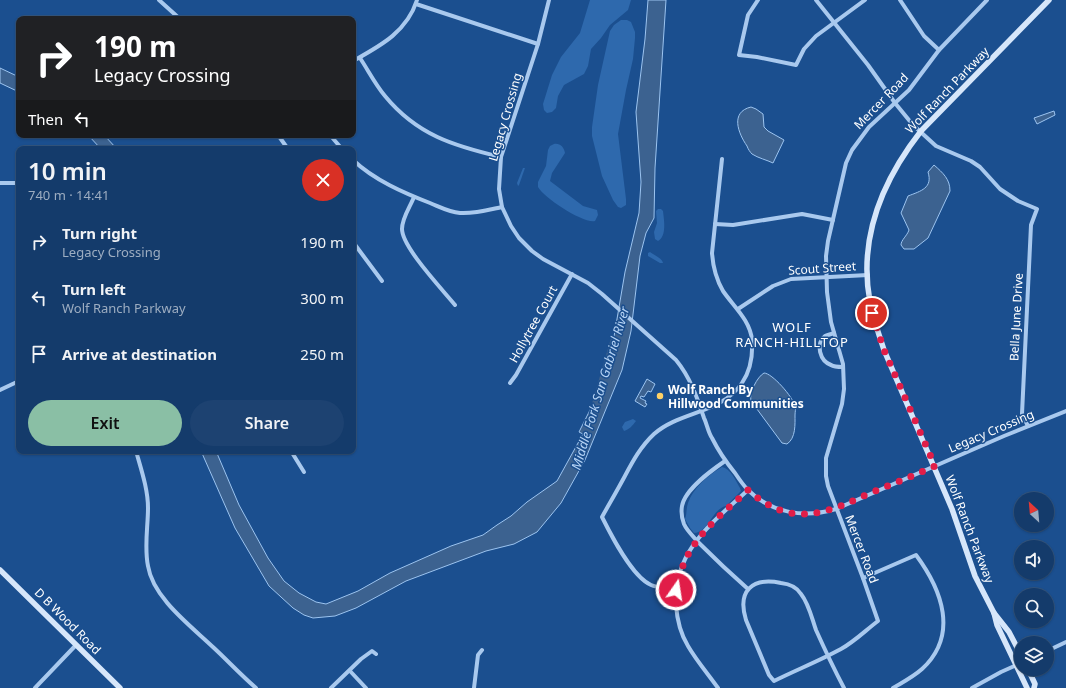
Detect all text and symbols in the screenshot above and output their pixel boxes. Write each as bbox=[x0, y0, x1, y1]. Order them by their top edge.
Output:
text: 190 m bbox=[94, 27, 177, 65]
icon: right bbox=[28, 32, 80, 84]
street label: Wolf Ranch Parkway bbox=[901, 42, 993, 137]
text: Legacy Crossing bbox=[94, 63, 231, 87]
street label: Mercer Road bbox=[850, 69, 912, 133]
street label: Legacy Crossing bbox=[484, 71, 526, 163]
icon: left bbox=[71, 108, 93, 130]
text: Then bbox=[28, 109, 63, 129]
text: 10 min bbox=[28, 154, 107, 187]
button: close bbox=[302, 159, 344, 201]
text: 740 m · 14:41 bbox=[28, 186, 109, 204]
text: Turn right bbox=[62, 223, 137, 243]
icon: right bbox=[28, 231, 50, 253]
text: 190 m bbox=[300, 232, 344, 252]
text: Legacy Crossing bbox=[62, 243, 161, 261]
street label: Scout Street bbox=[787, 257, 857, 279]
street label: Bella June Drive bbox=[1005, 272, 1027, 362]
text: Turn left bbox=[62, 279, 126, 299]
street label: Hollytree Court bbox=[505, 282, 562, 366]
icon: left bbox=[28, 287, 50, 309]
text: 300 m bbox=[300, 288, 344, 308]
pin bbox=[855, 296, 889, 330]
text: Wolf Ranch Parkway bbox=[62, 299, 186, 317]
icon: arrive bbox=[861, 302, 883, 324]
water label: Middle Fork San Gabriel River bbox=[567, 303, 634, 472]
district label: WOLF RANCH-HILLTOP bbox=[735, 318, 849, 351]
icon: arrive bbox=[28, 343, 50, 365]
text: Arrive at destination bbox=[62, 344, 217, 364]
text: 250 m bbox=[300, 344, 344, 364]
place label: Wolf Ranch By Hillwood Communities bbox=[668, 381, 804, 412]
marker: Wolf Ranch By Hillwood Communities bbox=[655, 391, 665, 401]
button: Exit bbox=[28, 400, 182, 446]
button: Share bbox=[190, 400, 344, 446]
street label: Legacy Crossing bbox=[946, 405, 1036, 457]
street label: Wolf Ranch Parkway bbox=[942, 473, 999, 586]
north arrow bbox=[1014, 492, 1054, 532]
map controls bbox=[1014, 492, 1054, 676]
street label: Mercer Road bbox=[841, 512, 883, 586]
button: sound bbox=[1014, 540, 1054, 580]
position arrow bbox=[655, 569, 697, 611]
street label: D B Wood Road bbox=[31, 584, 105, 658]
button: search bbox=[1014, 588, 1054, 628]
button: layers bbox=[1014, 636, 1054, 676]

